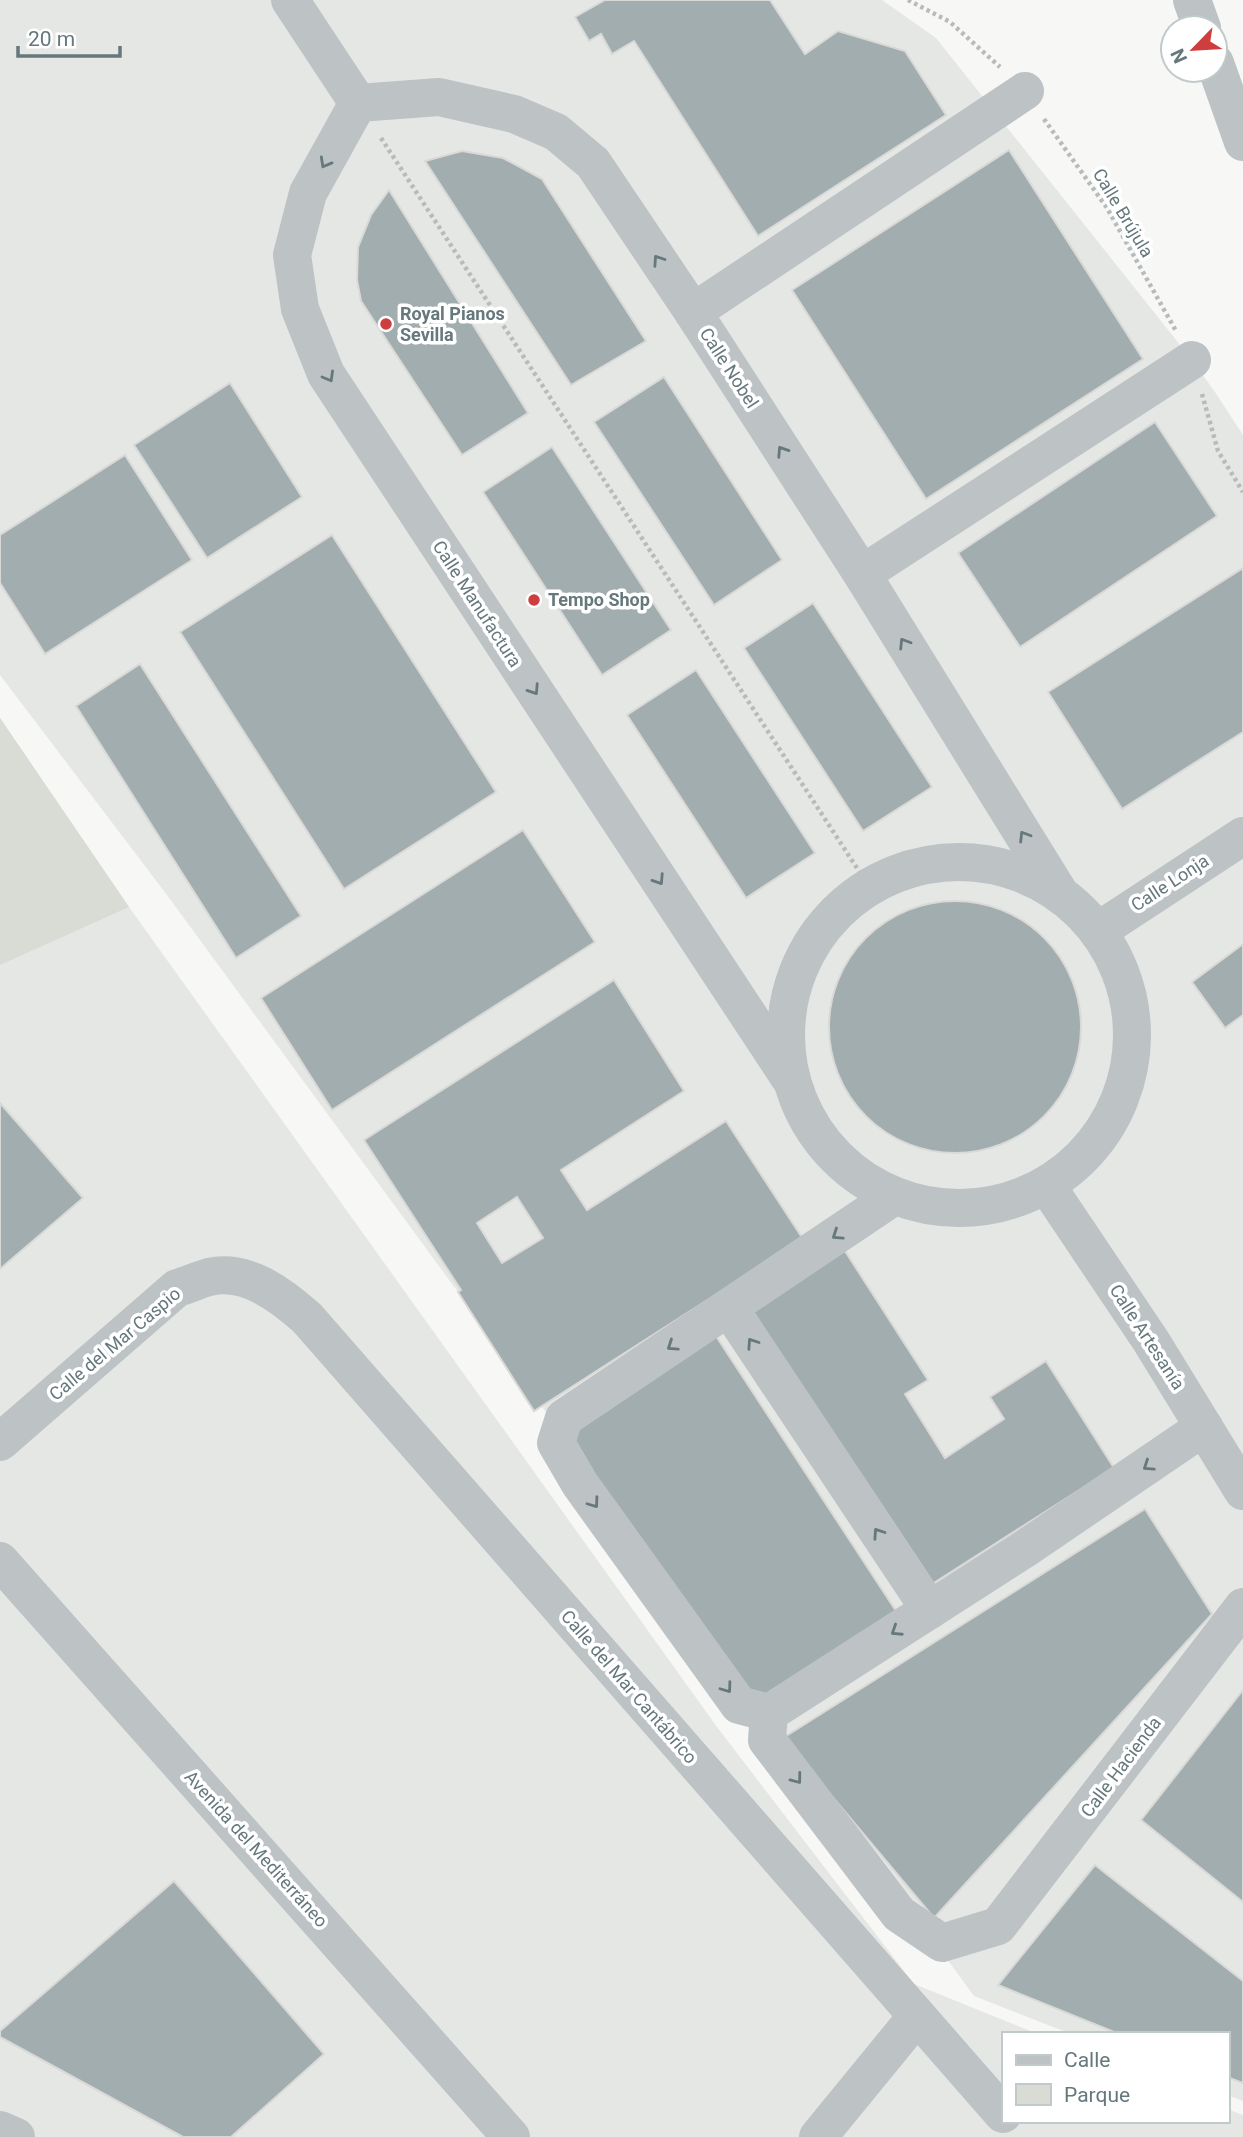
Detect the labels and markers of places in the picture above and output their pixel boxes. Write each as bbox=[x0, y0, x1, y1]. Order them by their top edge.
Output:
place label: Royal Pianos Sevilla bbox=[400, 303, 505, 345]
marker: Royal Pianos Sevilla bbox=[378, 316, 394, 332]
place label: Tempo Shop bbox=[548, 589, 650, 610]
marker: Tempo Shop bbox=[526, 592, 542, 608]

